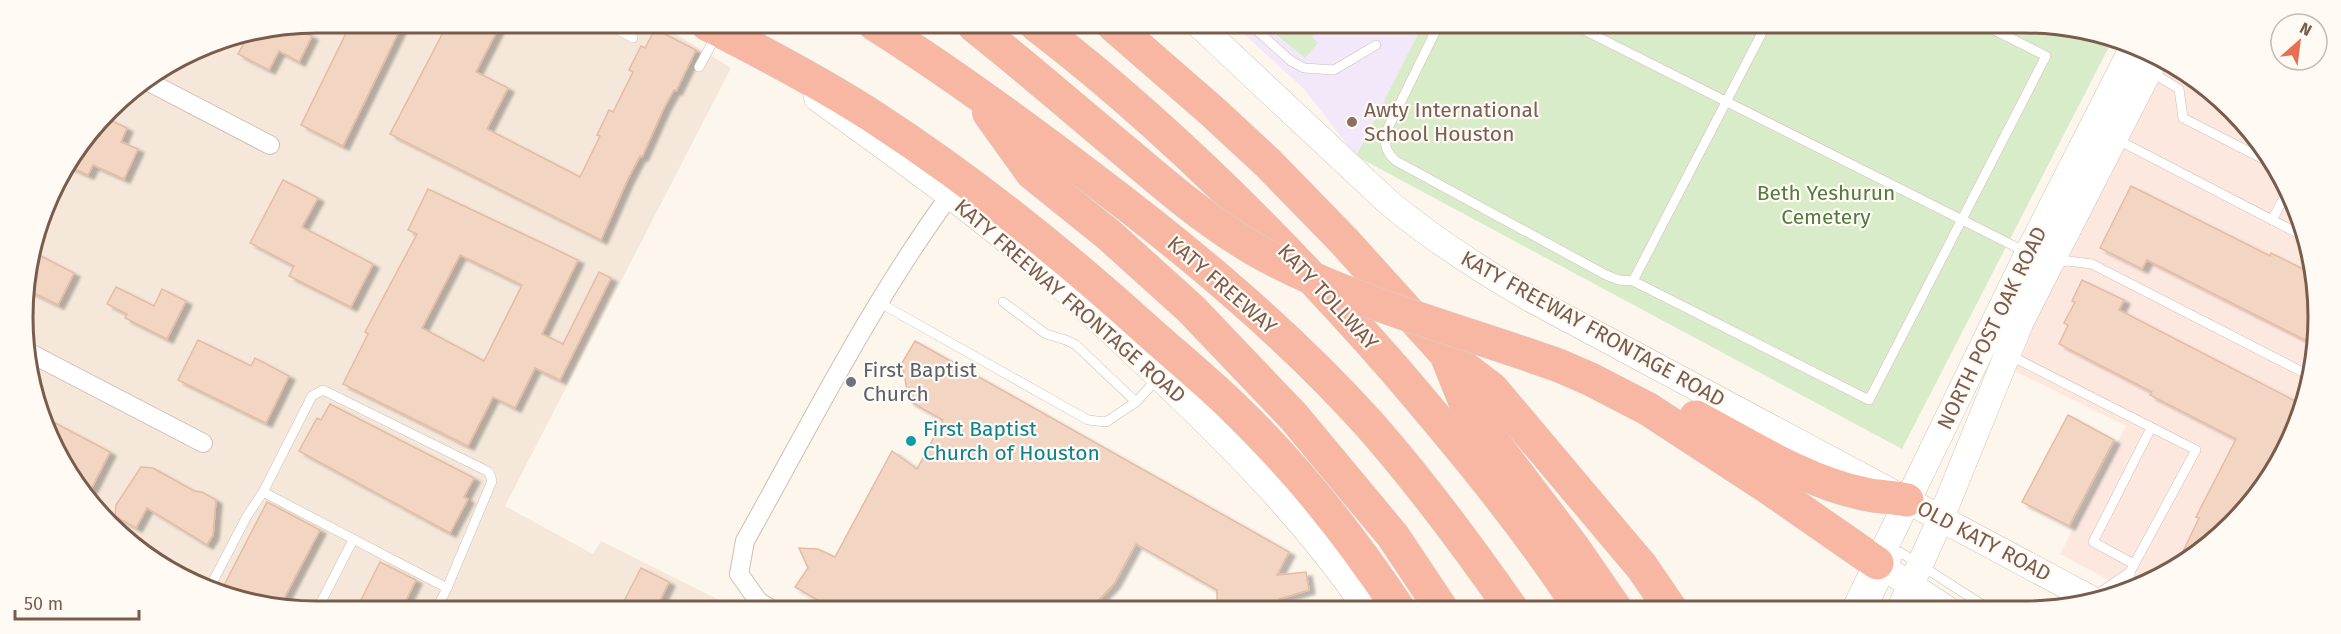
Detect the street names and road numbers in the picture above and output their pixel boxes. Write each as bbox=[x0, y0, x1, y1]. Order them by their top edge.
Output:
street label: KATY FREEWAY FRONTAGE ROAD bbox=[949, 193, 1191, 409]
street label: NORTH POST OAK ROAD bbox=[1932, 222, 2052, 434]
street label: KATY FREEWAY bbox=[1162, 230, 1282, 340]
street label: KATY TOLLWAY bbox=[1272, 238, 1384, 356]
street label: KATY FREEWAY FRONTAGE ROAD bbox=[1456, 245, 1730, 413]
street label: OLD KATY ROAD bbox=[1913, 495, 2055, 587]

